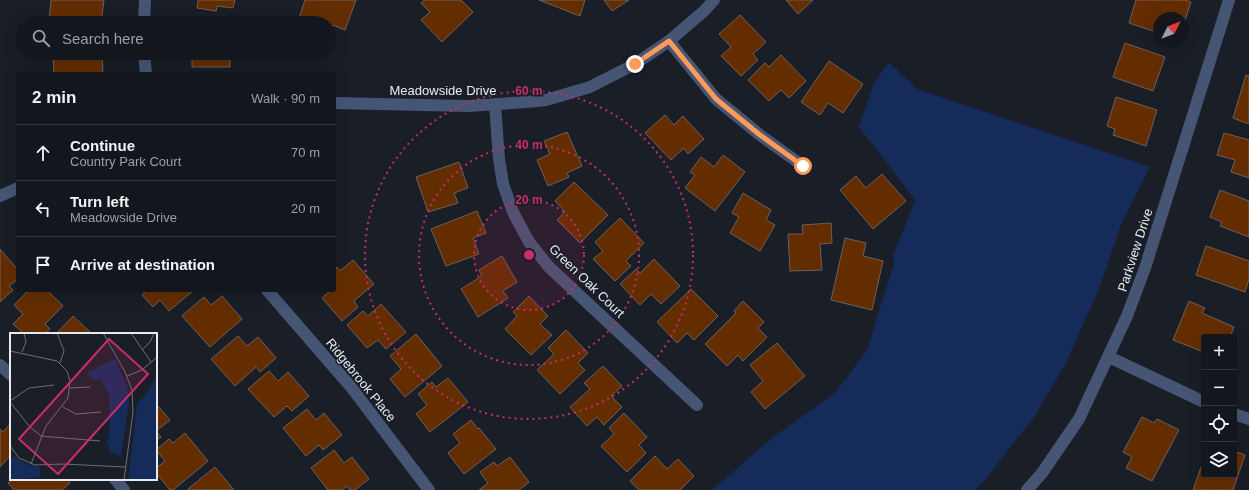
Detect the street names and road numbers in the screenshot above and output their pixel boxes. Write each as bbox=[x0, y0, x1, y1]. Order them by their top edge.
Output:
street label: Meadowside Drive bbox=[390, 83, 496, 98]
street label: Parkview Drive bbox=[1114, 206, 1156, 294]
street label: Green Oak Court bbox=[546, 241, 628, 321]
street label: Ridgebrook Place bbox=[323, 335, 399, 425]

